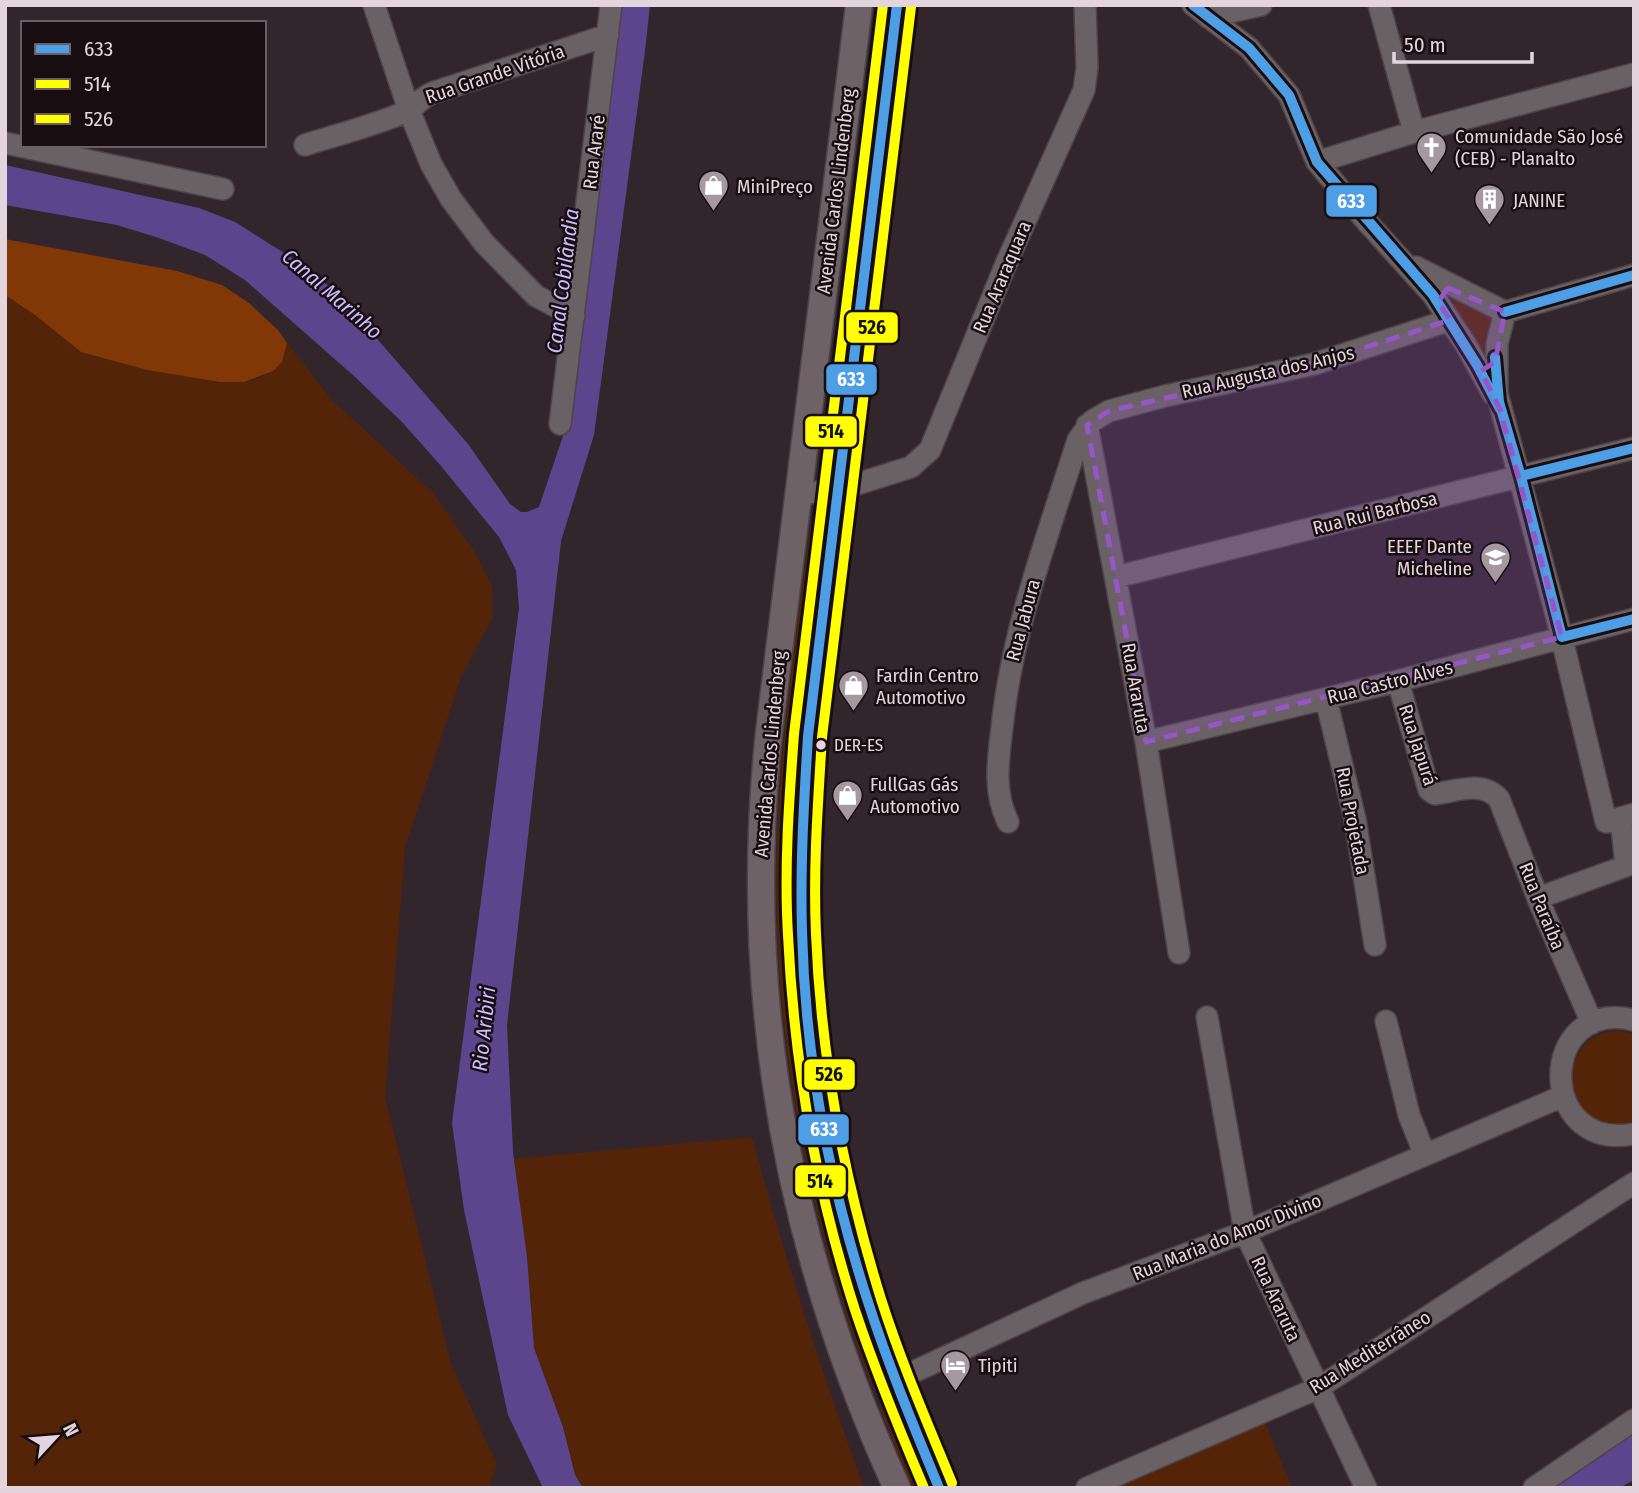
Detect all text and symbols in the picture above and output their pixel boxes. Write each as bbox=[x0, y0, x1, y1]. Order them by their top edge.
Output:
legend bbox=[21, 21, 266, 147]
scale bar bbox=[1394, 21, 1532, 65]
text: 50 m bbox=[1404, 32, 1446, 58]
text: 633 bbox=[84, 36, 113, 62]
street label: Rua Grande Vitória bbox=[422, 39, 568, 109]
text: 514 bbox=[84, 71, 111, 97]
street label: Avenida Carlos Lindenberg bbox=[812, 87, 860, 295]
text: 526 bbox=[84, 106, 113, 132]
street label: Rua Araré bbox=[578, 113, 610, 191]
place label: Comunidade São José (CEB) - Planalto bbox=[1455, 125, 1623, 170]
church icon: Comunidade São José (CEB) - Planalto bbox=[1415, 130, 1449, 174]
shop icon: MiniPreço bbox=[697, 169, 731, 213]
place label: MiniPreço bbox=[737, 175, 813, 198]
building icon: JANINE bbox=[1473, 183, 1507, 227]
line badge: 633 bbox=[1325, 184, 1378, 218]
place label: JANINE bbox=[1513, 189, 1565, 212]
text: 633 bbox=[1337, 190, 1365, 213]
water label: Canal Cobilândia bbox=[541, 207, 585, 355]
street label: Rua Araraquara bbox=[968, 217, 1036, 337]
water label: Canal Marinho bbox=[276, 243, 388, 345]
line badge: 526 bbox=[845, 311, 899, 344]
text: 526 bbox=[858, 316, 886, 339]
street label: Rua Augusta dos Anjos bbox=[1180, 341, 1356, 403]
line badge: 633 bbox=[825, 363, 878, 396]
text: 633 bbox=[837, 368, 865, 391]
line badge: 514 bbox=[804, 415, 858, 448]
text: 514 bbox=[818, 420, 844, 443]
street label: Rua Rui Barbosa bbox=[1310, 486, 1440, 540]
place label: EEEF Dante Micheline bbox=[1387, 535, 1472, 580]
school or university icon: EEEF Dante Micheline bbox=[1478, 540, 1512, 584]
street label: Rua Jabura bbox=[1001, 576, 1045, 664]
street label: Rua Araruta bbox=[1117, 641, 1155, 735]
street label: Avenida Carlos Lindenberg bbox=[750, 650, 790, 858]
street label: Rua Castro Alves bbox=[1325, 655, 1455, 709]
place label: Fardin Centro Automotivo bbox=[876, 664, 979, 709]
shop icon: Fardin Centro Automotivo bbox=[836, 669, 870, 713]
street label: Rua Japurá bbox=[1394, 702, 1442, 788]
place label: DER-ES bbox=[834, 735, 883, 756]
marker: DER-ES bbox=[814, 738, 828, 752]
street label: Rua Projetada bbox=[1331, 765, 1375, 877]
place label: FullGas Gás Automotivo bbox=[870, 773, 960, 818]
shop icon: FullGas Gás Automotivo bbox=[830, 778, 864, 822]
street label: Rua Paraíba bbox=[1514, 859, 1570, 953]
water label: Rio Aribiri bbox=[467, 985, 501, 1073]
line badge: 526 bbox=[803, 1058, 856, 1091]
text: 526 bbox=[815, 1063, 843, 1086]
line badge: 633 bbox=[797, 1113, 850, 1146]
text: 633 bbox=[810, 1118, 838, 1141]
line badge: 514 bbox=[794, 1164, 847, 1198]
text: 514 bbox=[807, 1170, 833, 1193]
street label: Rua Maria do Amor Divino bbox=[1129, 1189, 1325, 1285]
street label: Rua Araruta bbox=[1246, 1253, 1306, 1345]
street label: Rua Mediterrâneo bbox=[1305, 1306, 1435, 1398]
hotel icon: Tipiti bbox=[938, 1348, 972, 1392]
place label: Tipiti bbox=[978, 1354, 1017, 1377]
north arrow bbox=[21, 1402, 91, 1472]
text: N bbox=[58, 1420, 84, 1440]

